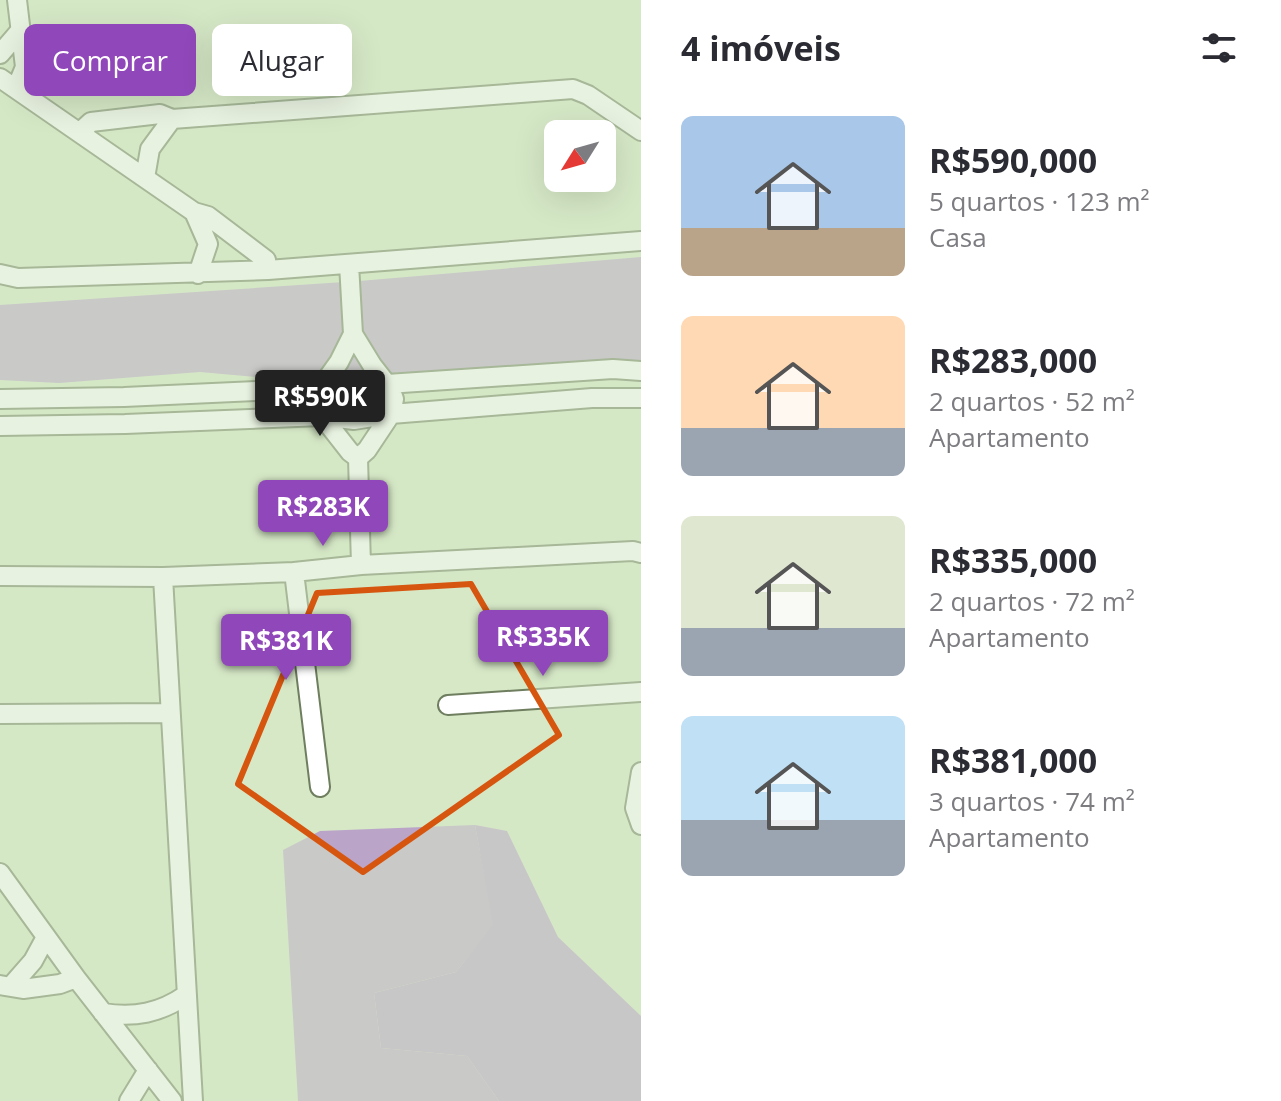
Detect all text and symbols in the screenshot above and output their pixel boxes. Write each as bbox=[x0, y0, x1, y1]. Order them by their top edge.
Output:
chip: Comprar bbox=[24, 24, 196, 96]
chip: Alugar bbox=[212, 24, 352, 96]
text: 4 imóveis bbox=[681, 25, 841, 71]
icon: filters bbox=[1197, 26, 1241, 70]
north arrow bbox=[544, 120, 616, 192]
map controls bbox=[544, 120, 616, 192]
text: R$590,000 bbox=[929, 137, 1097, 183]
icon: home bbox=[745, 148, 841, 244]
text: 5 quartos · 123 m² bbox=[929, 183, 1150, 219]
text: Casa bbox=[929, 219, 987, 255]
text: R$283,000 bbox=[929, 337, 1097, 383]
icon: home bbox=[745, 348, 841, 444]
pin: R$590K bbox=[255, 370, 385, 438]
text: R$590K bbox=[273, 378, 367, 414]
text: 2 quartos · 52 m² bbox=[929, 383, 1135, 419]
text: Apartamento bbox=[929, 419, 1090, 455]
pin: R$283K bbox=[258, 480, 388, 548]
text: R$283K bbox=[276, 488, 370, 524]
text: R$335,000 bbox=[929, 537, 1097, 583]
icon: home bbox=[745, 548, 841, 644]
text: 2 quartos · 72 m² bbox=[929, 583, 1135, 619]
pin: R$335K bbox=[478, 610, 608, 678]
pin: R$381K bbox=[221, 614, 351, 682]
text: R$335K bbox=[496, 618, 590, 654]
text: Apartamento bbox=[929, 619, 1090, 655]
text: R$381K bbox=[239, 622, 333, 658]
text: R$381,000 bbox=[929, 737, 1097, 783]
icon: home bbox=[745, 748, 841, 844]
text: 3 quartos · 74 m² bbox=[929, 783, 1135, 819]
text: Apartamento bbox=[929, 819, 1090, 855]

